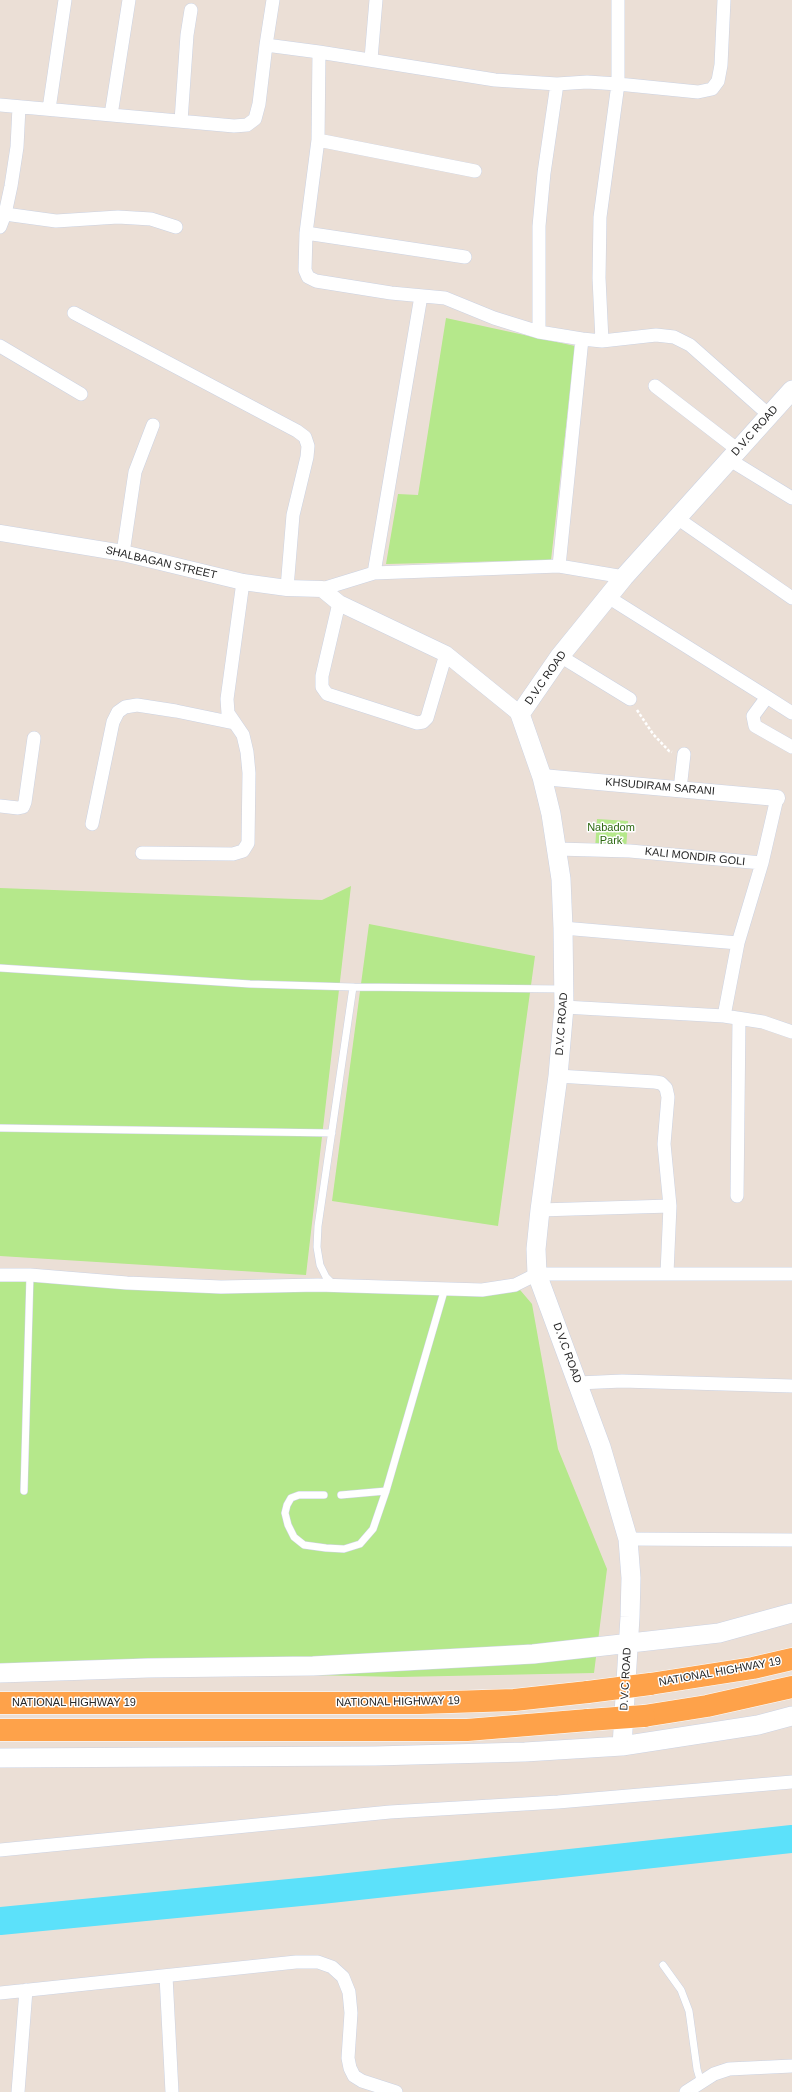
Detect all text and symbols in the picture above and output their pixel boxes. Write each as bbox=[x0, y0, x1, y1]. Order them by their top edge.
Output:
street label: D.V.C ROAD bbox=[729, 403, 781, 459]
street label: SHALBAGAN STREET bbox=[104, 544, 218, 582]
street label: D.V.C ROAD bbox=[522, 648, 570, 708]
street label: KHSUDIRAM SARANI bbox=[605, 776, 715, 798]
park label: Nabadom Park bbox=[587, 821, 635, 847]
street label: KALI MONDIR GOLI bbox=[644, 845, 746, 869]
street label: D.V.C ROAD bbox=[553, 992, 571, 1056]
street label: D.V.C ROAD bbox=[550, 1321, 584, 1385]
street label: D.V.C ROAD bbox=[618, 1647, 634, 1711]
street label: NATIONAL HIGHWAY 19 bbox=[658, 1655, 782, 1689]
street label: NATIONAL HIGHWAY 19 bbox=[336, 1694, 460, 1710]
street label: NATIONAL HIGHWAY 19 bbox=[12, 1696, 136, 1710]

